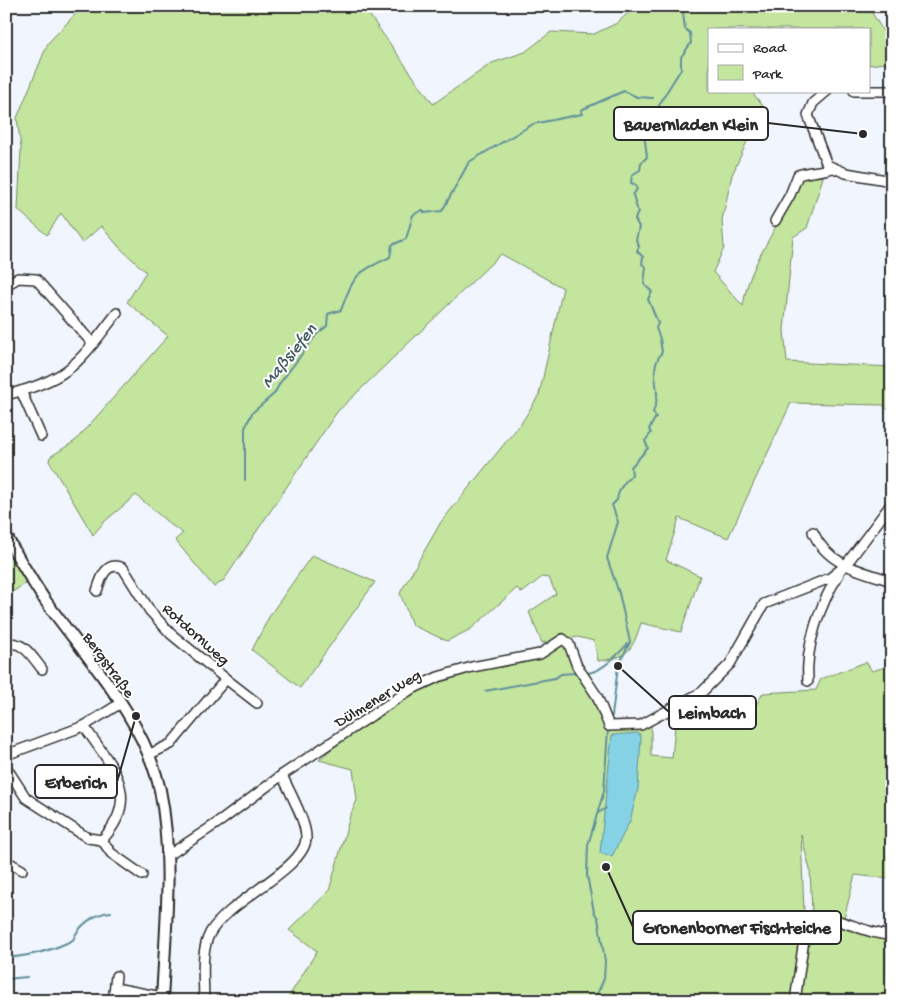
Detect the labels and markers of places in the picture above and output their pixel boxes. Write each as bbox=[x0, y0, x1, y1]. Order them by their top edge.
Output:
callout: Bauernladen Klein bbox=[614, 107, 768, 140]
callout: Leimbach bbox=[669, 696, 756, 729]
callout: Erberich bbox=[35, 765, 117, 798]
callout: Gronenborner Fischteiche bbox=[633, 911, 841, 944]

